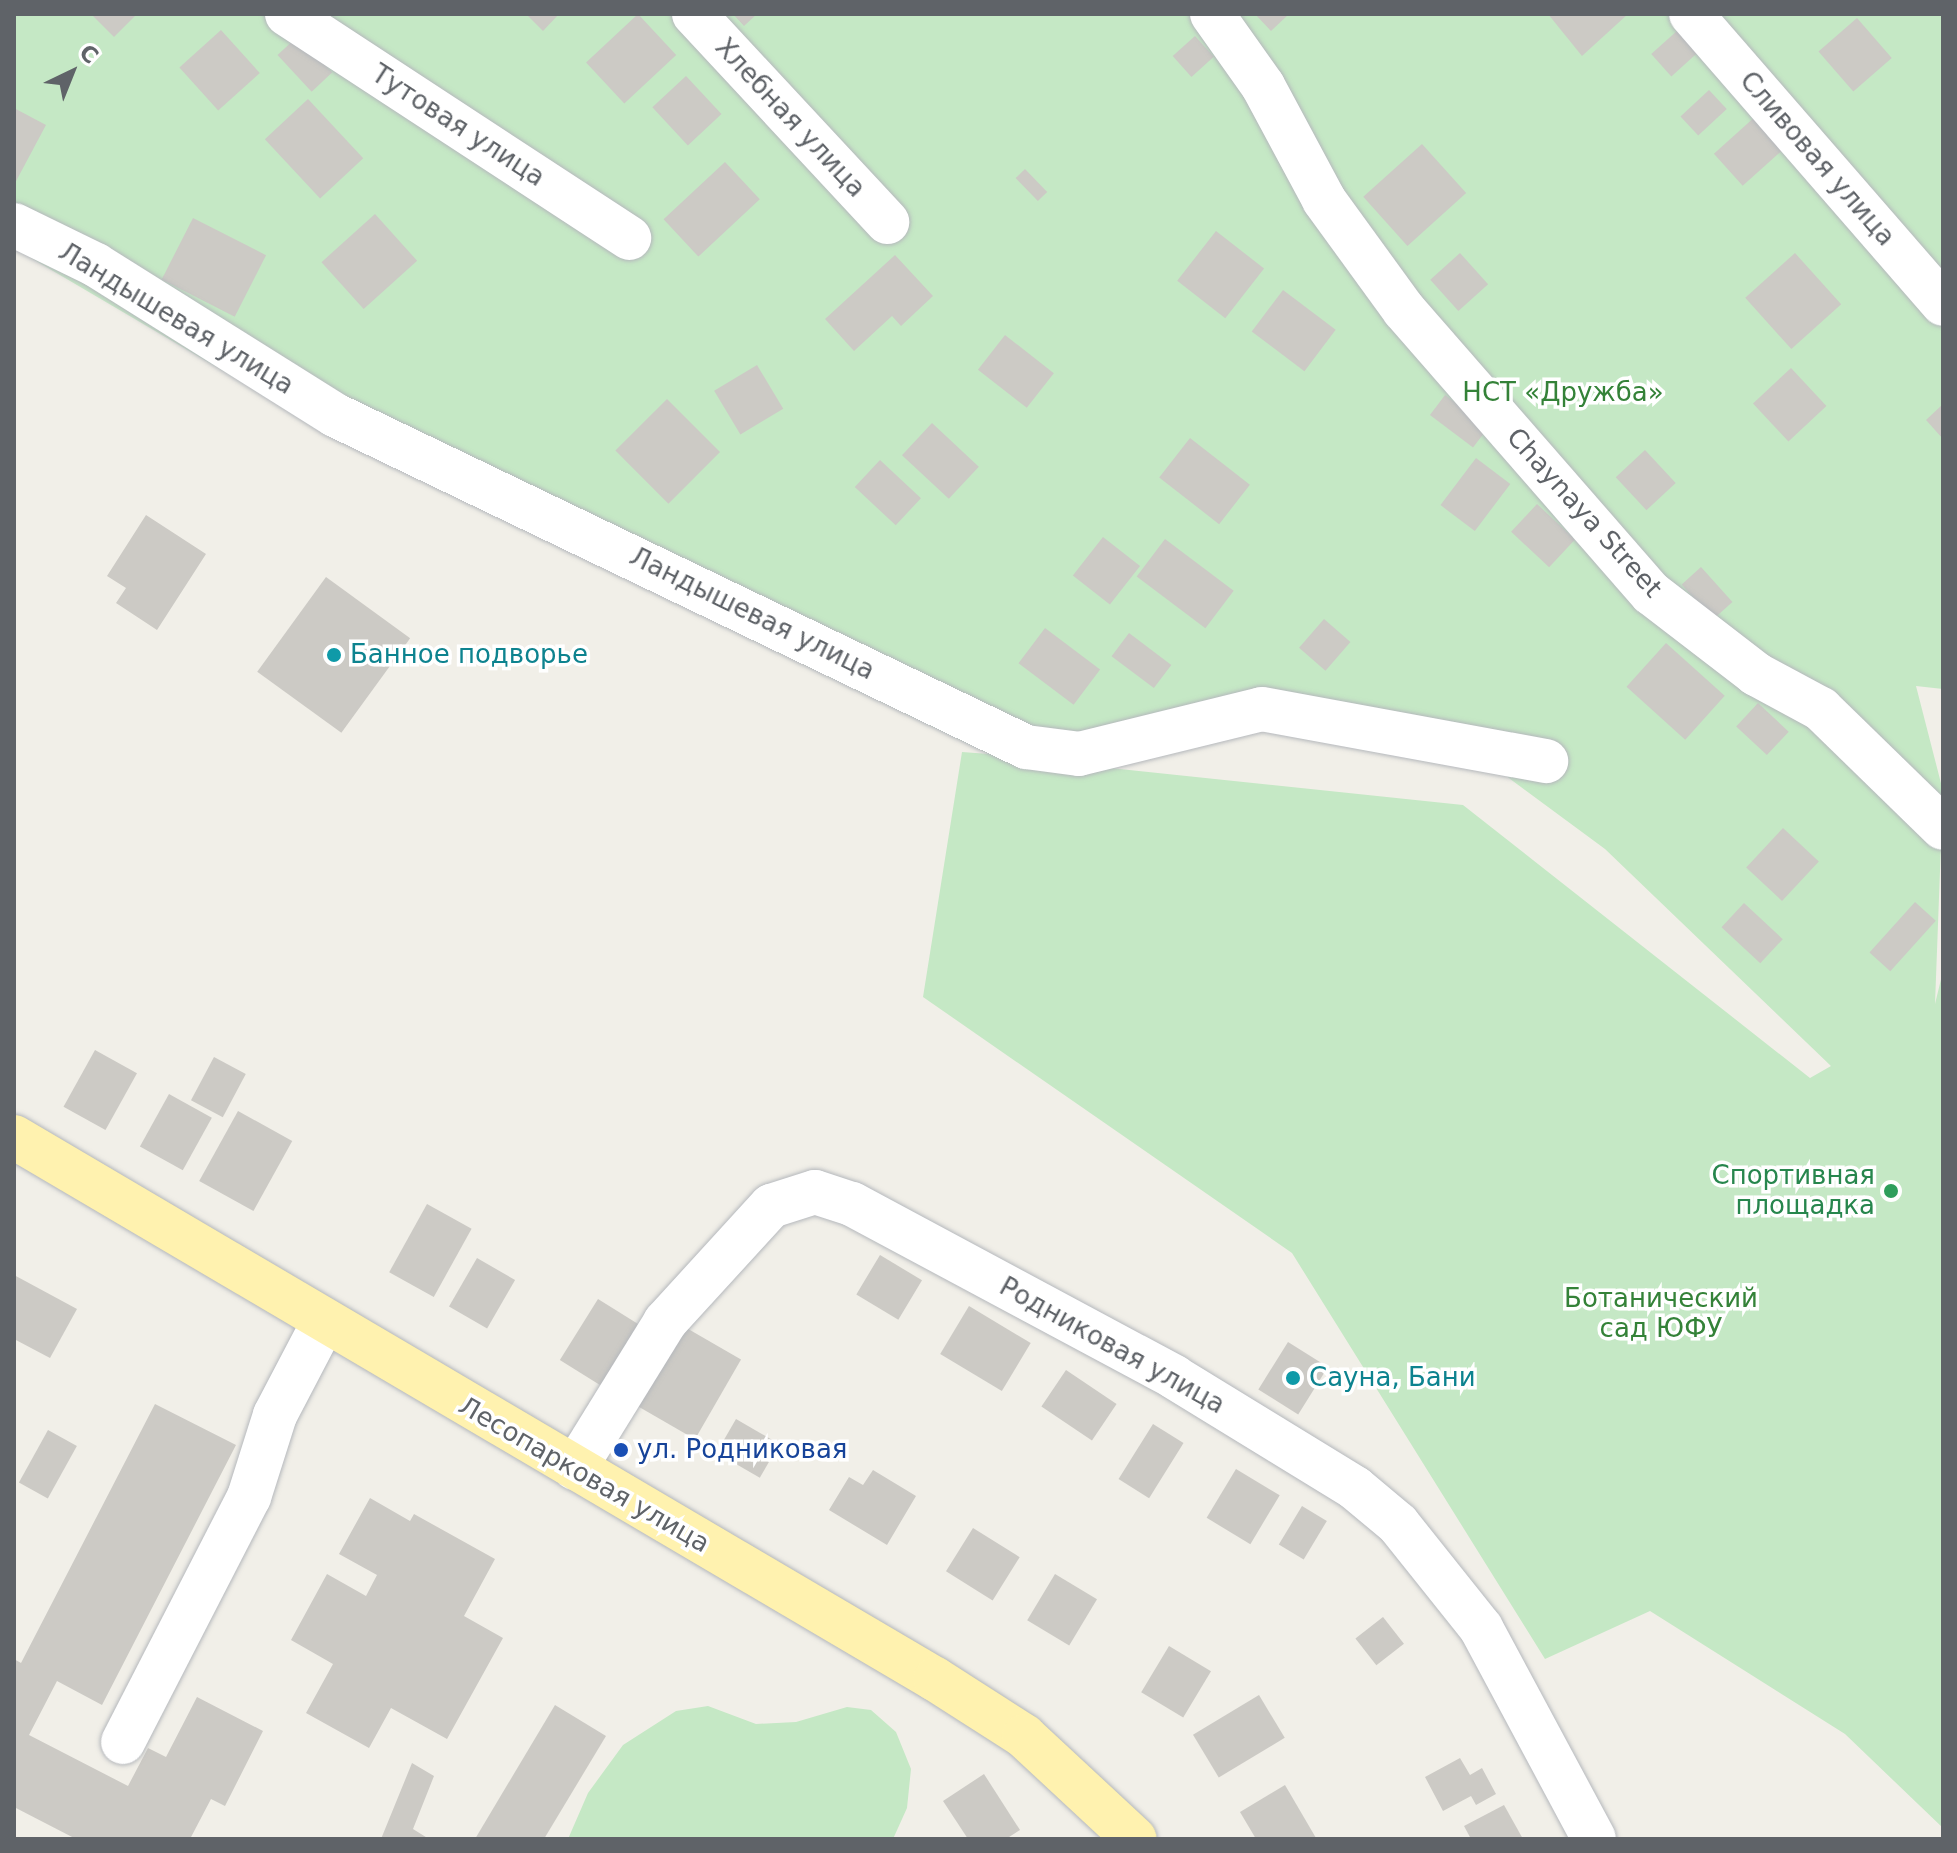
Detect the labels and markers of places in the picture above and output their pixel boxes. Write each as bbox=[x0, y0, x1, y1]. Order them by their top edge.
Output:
place label: Банное подворье bbox=[350, 639, 588, 671]
marker: Банное подворье bbox=[325, 646, 343, 664]
place label: Спортивная площадка bbox=[1711, 1160, 1875, 1222]
marker: Спортивная площадка bbox=[1882, 1182, 1900, 1200]
place label: Сауна, Бани bbox=[1309, 1362, 1476, 1394]
marker: Сауна, Бани bbox=[1284, 1369, 1302, 1387]
place label: ул. Родниковая bbox=[637, 1434, 848, 1466]
marker: ул. Родниковая bbox=[612, 1441, 630, 1459]

